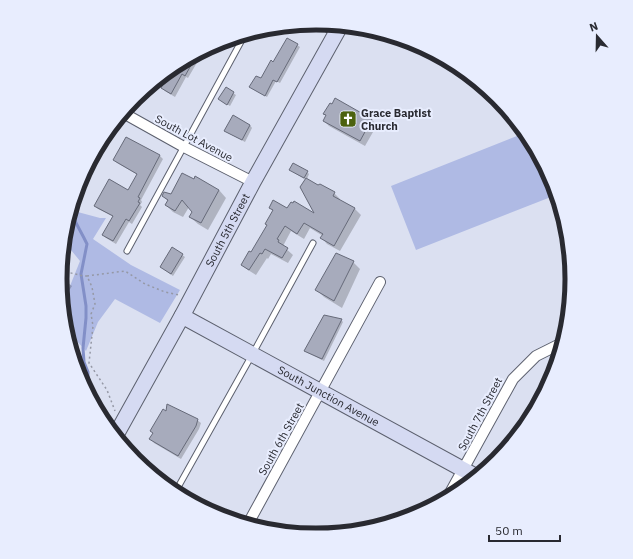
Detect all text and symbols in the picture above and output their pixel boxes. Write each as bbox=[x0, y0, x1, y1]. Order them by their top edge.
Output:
north arrow bbox=[577, 16, 617, 56]
text: N bbox=[587, 19, 600, 35]
place label: Grace Baptist Church bbox=[361, 106, 431, 133]
church icon: Grace Baptist Church bbox=[338, 109, 358, 129]
street label: South Lot Avenue bbox=[153, 112, 235, 164]
street label: South 5th Street bbox=[202, 191, 253, 269]
street label: South Junction Avenue bbox=[275, 363, 382, 429]
street label: South 7th Street bbox=[455, 375, 505, 453]
street label: South 6th Street bbox=[255, 400, 307, 478]
scale bar bbox=[489, 517, 560, 543]
text: 50 m bbox=[495, 523, 523, 538]

